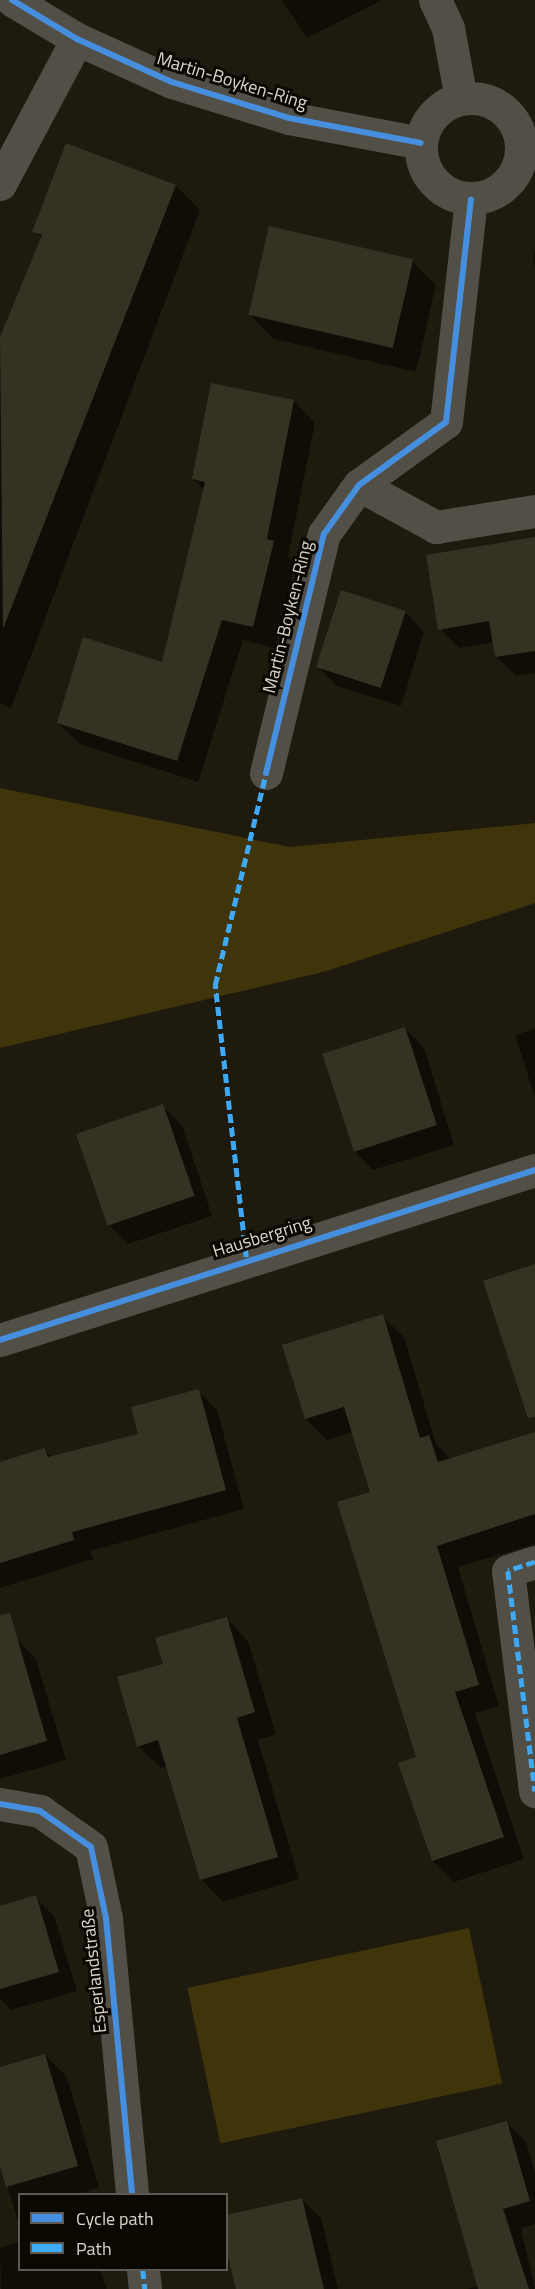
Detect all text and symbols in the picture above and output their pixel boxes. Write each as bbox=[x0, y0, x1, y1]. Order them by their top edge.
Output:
street label: Martin-Boyken-Ring bbox=[154, 48, 310, 114]
street label: Martin-Boyken-Ring bbox=[259, 539, 317, 695]
street label: Hausbergring bbox=[210, 1212, 314, 1262]
street label: Esperlandstraße bbox=[77, 1908, 111, 2034]
legend bbox=[18, 2193, 228, 2271]
text: Cycle path bbox=[76, 2205, 154, 2232]
text: Path bbox=[76, 2235, 112, 2262]

